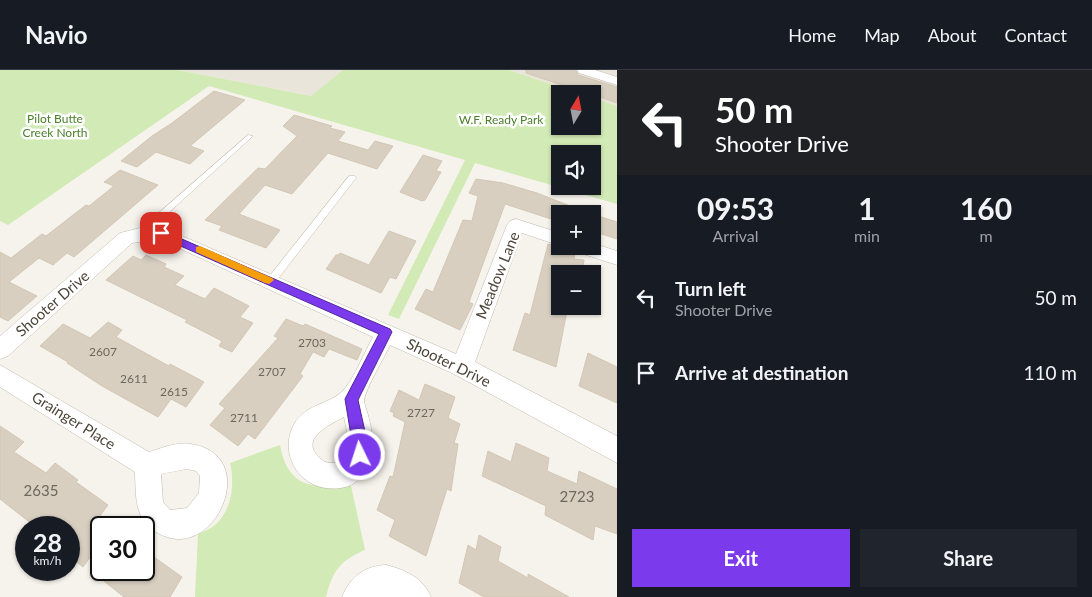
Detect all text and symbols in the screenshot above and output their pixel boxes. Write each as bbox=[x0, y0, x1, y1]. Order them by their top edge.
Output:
text: Navio bbox=[25, 20, 88, 49]
text: Home bbox=[788, 24, 836, 46]
text: Map bbox=[864, 24, 900, 46]
text: About bbox=[928, 24, 977, 46]
text: Contact bbox=[1005, 24, 1067, 46]
north arrow bbox=[551, 85, 601, 135]
map controls bbox=[551, 85, 601, 315]
text: 50 m bbox=[715, 88, 793, 130]
icon: left bbox=[632, 90, 697, 155]
park label: Pilot Butte Creek North bbox=[22, 111, 88, 140]
park label: W.F. Ready Park bbox=[459, 112, 544, 127]
text: Shooter Drive bbox=[715, 130, 849, 157]
button: sound bbox=[551, 145, 601, 195]
text: 09:53 bbox=[697, 190, 774, 226]
text: 1 bbox=[858, 190, 876, 226]
text: 160 bbox=[960, 190, 1012, 226]
button: + bbox=[551, 205, 601, 255]
pin bbox=[140, 212, 182, 254]
icon: arrive bbox=[147, 219, 175, 247]
text: Arrival bbox=[712, 226, 759, 245]
text: min bbox=[854, 226, 880, 245]
text: m bbox=[979, 226, 993, 245]
street label: Meadow Lane bbox=[471, 229, 523, 321]
button: − bbox=[551, 265, 601, 315]
street label: Shooter Drive bbox=[12, 266, 92, 340]
text: Turn left bbox=[675, 277, 746, 300]
icon: left bbox=[632, 284, 660, 312]
text: 50 m bbox=[1034, 286, 1077, 309]
text: Shooter Drive bbox=[675, 300, 772, 319]
street label: Shooter Drive bbox=[404, 334, 494, 390]
house number: 2703 bbox=[298, 335, 326, 350]
house number: 2607 bbox=[89, 344, 117, 359]
icon: arrive bbox=[632, 359, 660, 387]
text: Arrive at destination bbox=[675, 361, 848, 384]
text: 110 m bbox=[1023, 361, 1077, 384]
house number: 2707 bbox=[258, 364, 286, 379]
house number: 2611 bbox=[120, 371, 148, 386]
house number: 2615 bbox=[160, 384, 188, 399]
street label: Grainger Place bbox=[29, 387, 119, 453]
house number: 2727 bbox=[407, 405, 435, 420]
house number: 2711 bbox=[230, 410, 258, 425]
position arrow bbox=[333, 428, 385, 480]
house number: 2635 bbox=[24, 481, 58, 499]
house number: 2723 bbox=[560, 487, 594, 505]
speed limit sign: 30 bbox=[90, 516, 155, 581]
text: 28 bbox=[33, 527, 62, 557]
button: Exit bbox=[632, 529, 850, 587]
button: Share bbox=[860, 529, 1077, 587]
text: km/h bbox=[33, 553, 62, 568]

